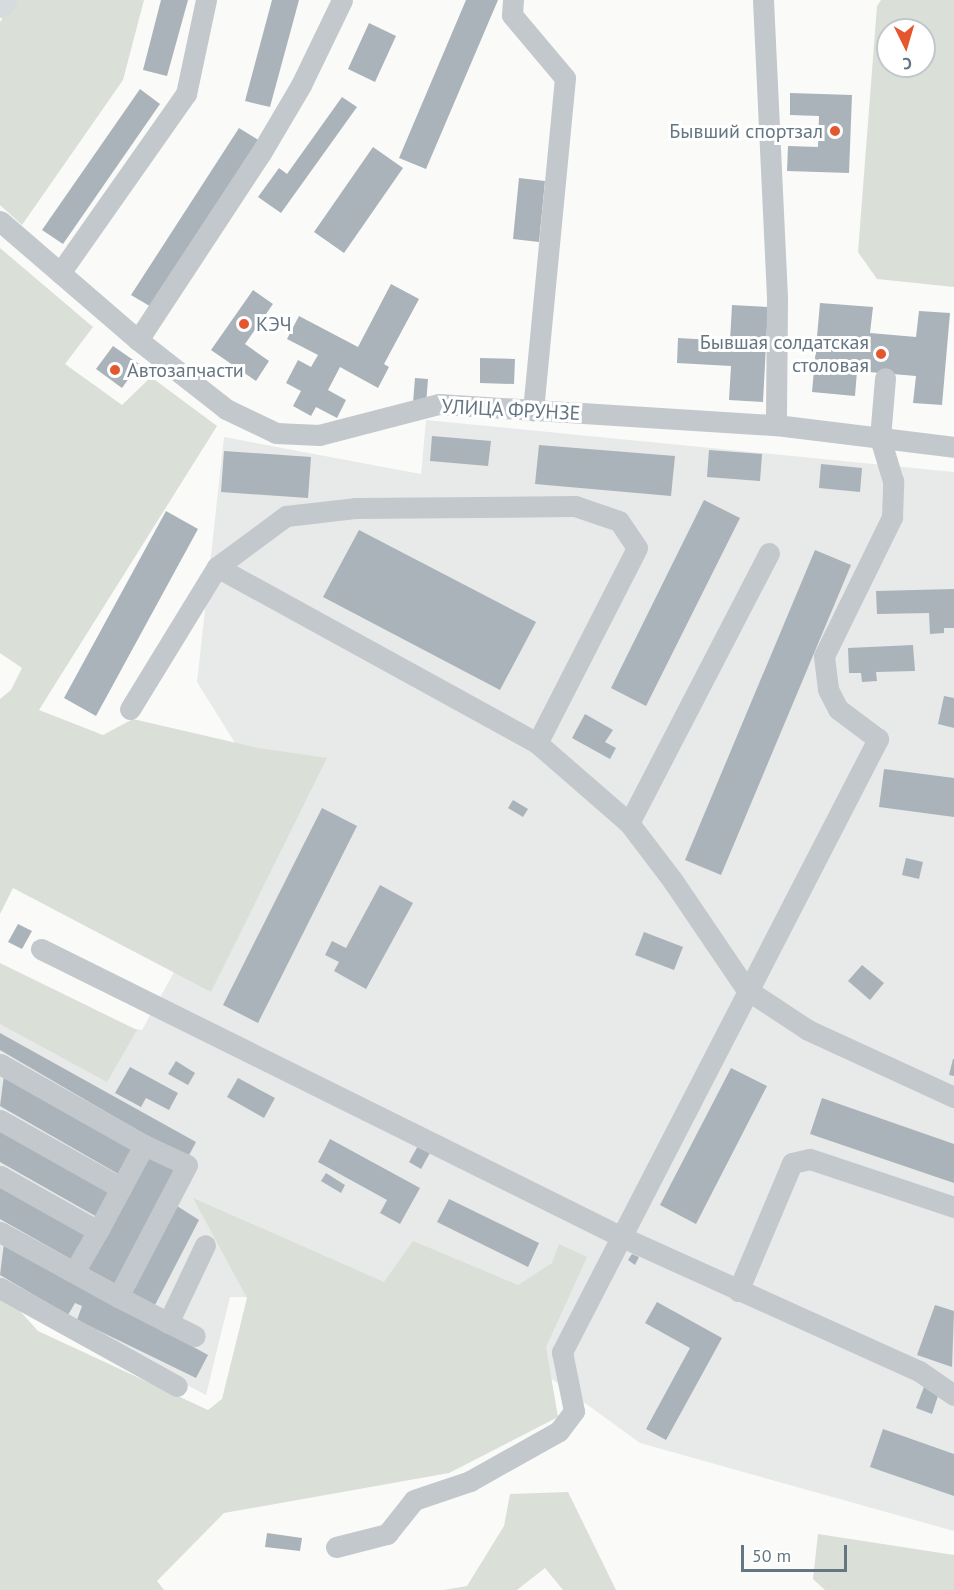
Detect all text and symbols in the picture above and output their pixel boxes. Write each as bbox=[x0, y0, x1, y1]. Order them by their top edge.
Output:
north arrow bbox=[876, 18, 936, 78]
text: С bbox=[902, 54, 913, 74]
place label: Бывший спортзал bbox=[669, 119, 823, 143]
marker: Бывший спортзал bbox=[828, 124, 842, 138]
place label: КЭЧ bbox=[256, 312, 292, 336]
marker: КЭЧ bbox=[237, 317, 251, 331]
place label: Бывшая солдатская столовая bbox=[700, 330, 869, 377]
marker: Бывшая солдатская столовая bbox=[874, 347, 888, 361]
place label: Автозапчасти bbox=[127, 358, 244, 382]
marker: Автозапчасти bbox=[108, 363, 122, 377]
street label: УЛИЦА ФРУНЗЕ bbox=[441, 394, 581, 426]
scale bar bbox=[744, 1533, 850, 1571]
text: 50 m bbox=[752, 1544, 791, 1567]

